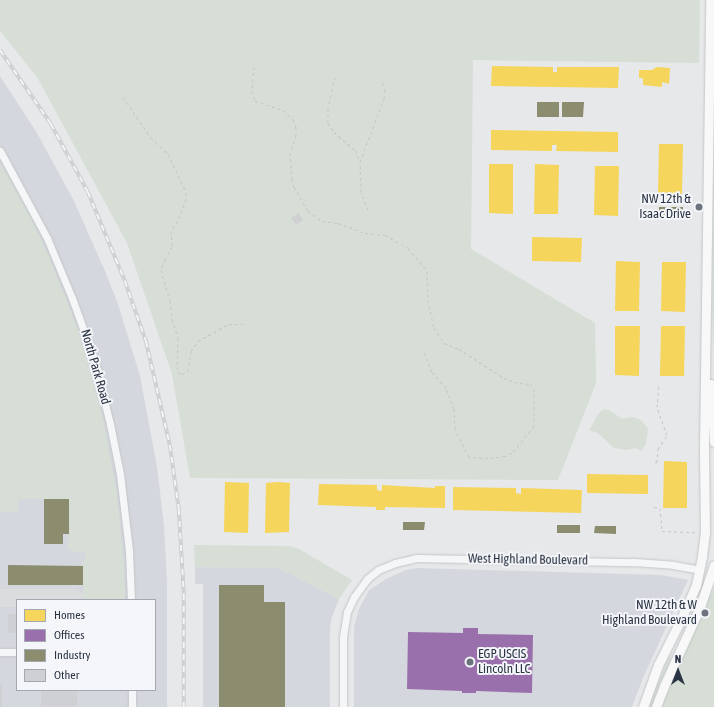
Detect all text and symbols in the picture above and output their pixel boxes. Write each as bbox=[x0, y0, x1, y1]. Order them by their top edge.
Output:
place label: NW 12th & Isaac Drive bbox=[639, 192, 691, 223]
marker: NW 12th & Isaac Drive bbox=[694, 202, 704, 212]
street label: North Park Road bbox=[77, 328, 113, 406]
street label: West Highland Boulevard bbox=[468, 551, 588, 569]
place label: NW 12th & W Highland Boulevard bbox=[602, 598, 697, 629]
legend bbox=[16, 599, 156, 691]
text: Homes bbox=[54, 608, 85, 622]
marker: NW 12th & W Highland Boulevard bbox=[700, 608, 710, 618]
text: Offices bbox=[54, 628, 84, 642]
place label: EGP USCIS Lincoln LLC bbox=[478, 647, 530, 678]
text: Industry bbox=[54, 648, 91, 662]
north arrow bbox=[658, 651, 698, 691]
text: N bbox=[675, 653, 681, 665]
marker: EGP USCIS Lincoln LLC bbox=[465, 657, 475, 667]
text: Other bbox=[54, 668, 79, 682]

